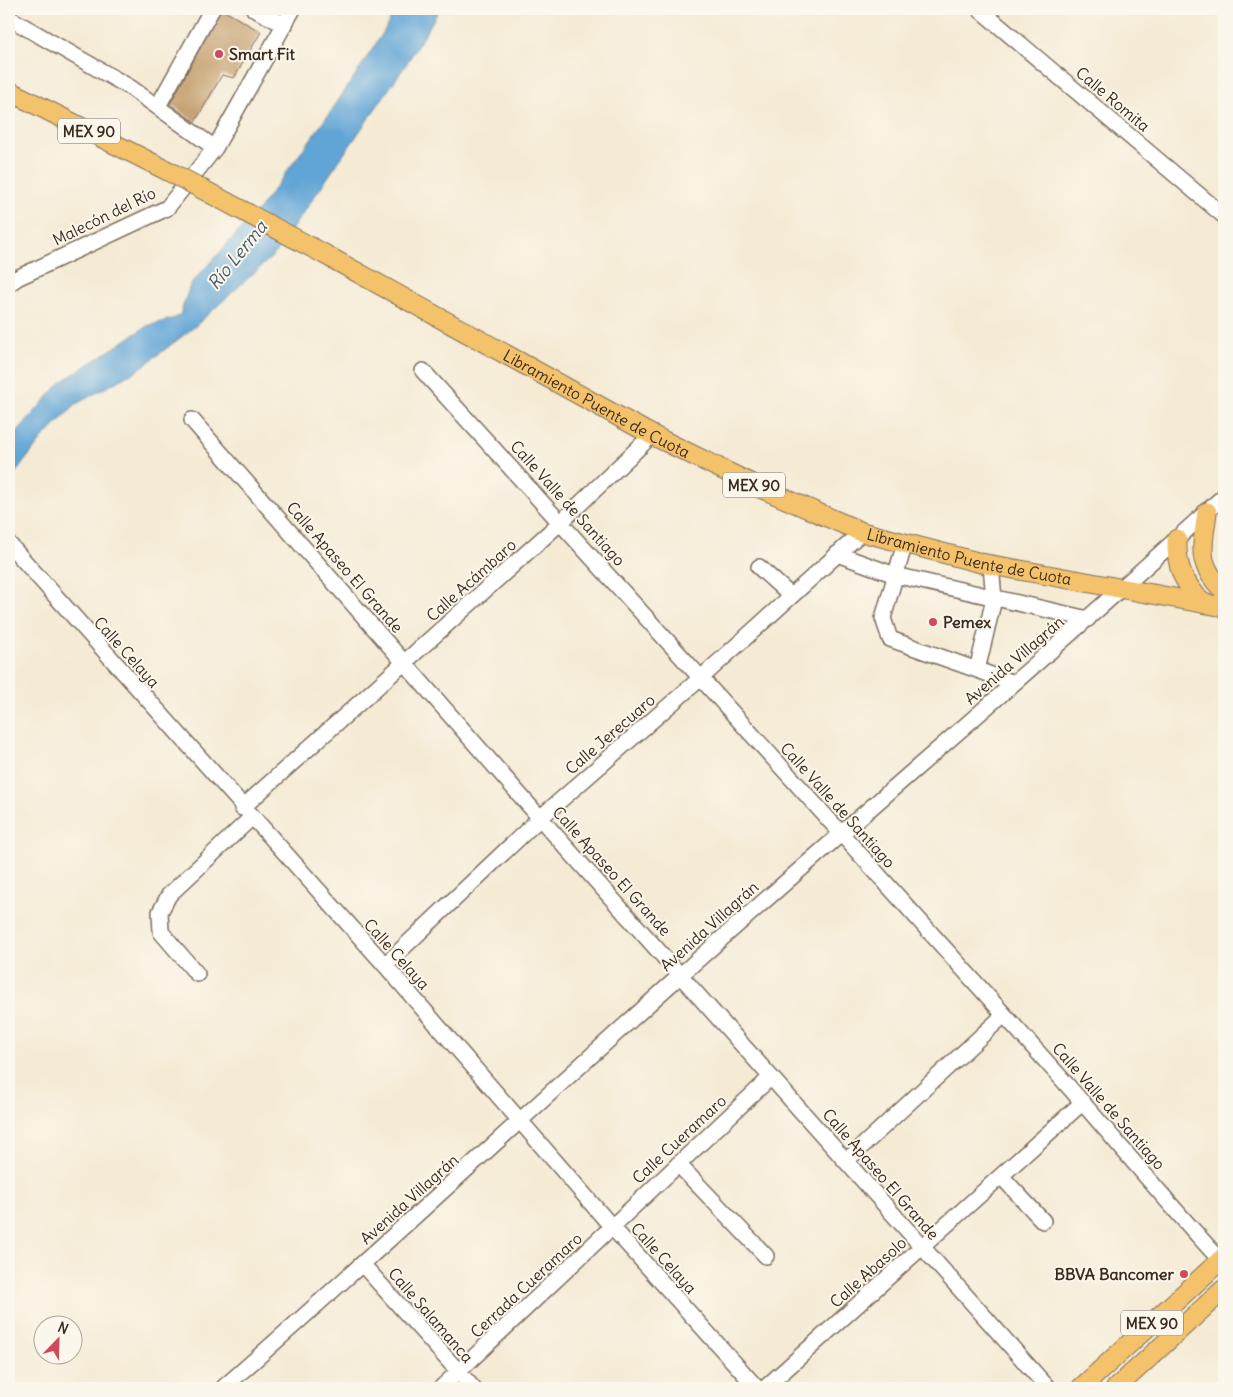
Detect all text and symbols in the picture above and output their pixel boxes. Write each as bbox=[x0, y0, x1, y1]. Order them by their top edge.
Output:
place label: Smart Fit bbox=[229, 44, 295, 64]
marker: Smart Fit bbox=[213, 48, 225, 60]
street label: Calle Romita bbox=[1072, 62, 1154, 136]
road number: MEX 90 bbox=[58, 118, 120, 144]
street label: Malecón del Río bbox=[49, 182, 159, 250]
water label: Río Lerma bbox=[202, 214, 273, 294]
street label: Libramiento Puente de Cuota bbox=[500, 345, 693, 462]
street label: Calle Valle de Santiago bbox=[506, 436, 630, 570]
road number: MEX 90 bbox=[723, 472, 785, 498]
street label: Calle Apaseo El Grande bbox=[283, 497, 407, 637]
street label: Libramiento Puente de Cuota bbox=[865, 524, 1073, 589]
street label: Calle Acámbaro bbox=[422, 534, 520, 626]
street label: Avenida Villagrán bbox=[960, 611, 1068, 709]
street label: Calle Celaya bbox=[90, 612, 164, 692]
place label: Pemex bbox=[943, 612, 991, 632]
marker: Pemex bbox=[927, 616, 939, 628]
street label: Calle Jerecuaro bbox=[561, 690, 659, 778]
street label: Calle Valle de Santiago bbox=[776, 738, 900, 872]
street label: Calle Apaseo El Grande bbox=[549, 802, 675, 940]
street label: Avenida Villagrán bbox=[656, 877, 762, 975]
street label: Calle Celaya bbox=[360, 914, 434, 994]
street label: Calle Valle de Santiago bbox=[1048, 1038, 1170, 1174]
street label: Calle Cueramaro bbox=[628, 1090, 730, 1188]
street label: Calle Apaseo El Grande bbox=[819, 1104, 943, 1244]
street label: Avenida Villagrán bbox=[356, 1150, 462, 1248]
street label: Calle Celaya bbox=[627, 1218, 701, 1298]
street label: Cerrada Cueramaro bbox=[466, 1228, 586, 1342]
street label: Calle Abasolo bbox=[826, 1232, 910, 1312]
street label: Calle Salamanca bbox=[384, 1263, 478, 1367]
place label: BBVA Bancomer bbox=[1054, 1264, 1174, 1284]
marker: BBVA Bancomer bbox=[1178, 1268, 1190, 1280]
road number: MEX 90 bbox=[1121, 1310, 1183, 1336]
north arrow bbox=[32, 1314, 82, 1364]
text: N bbox=[55, 1318, 71, 1338]

